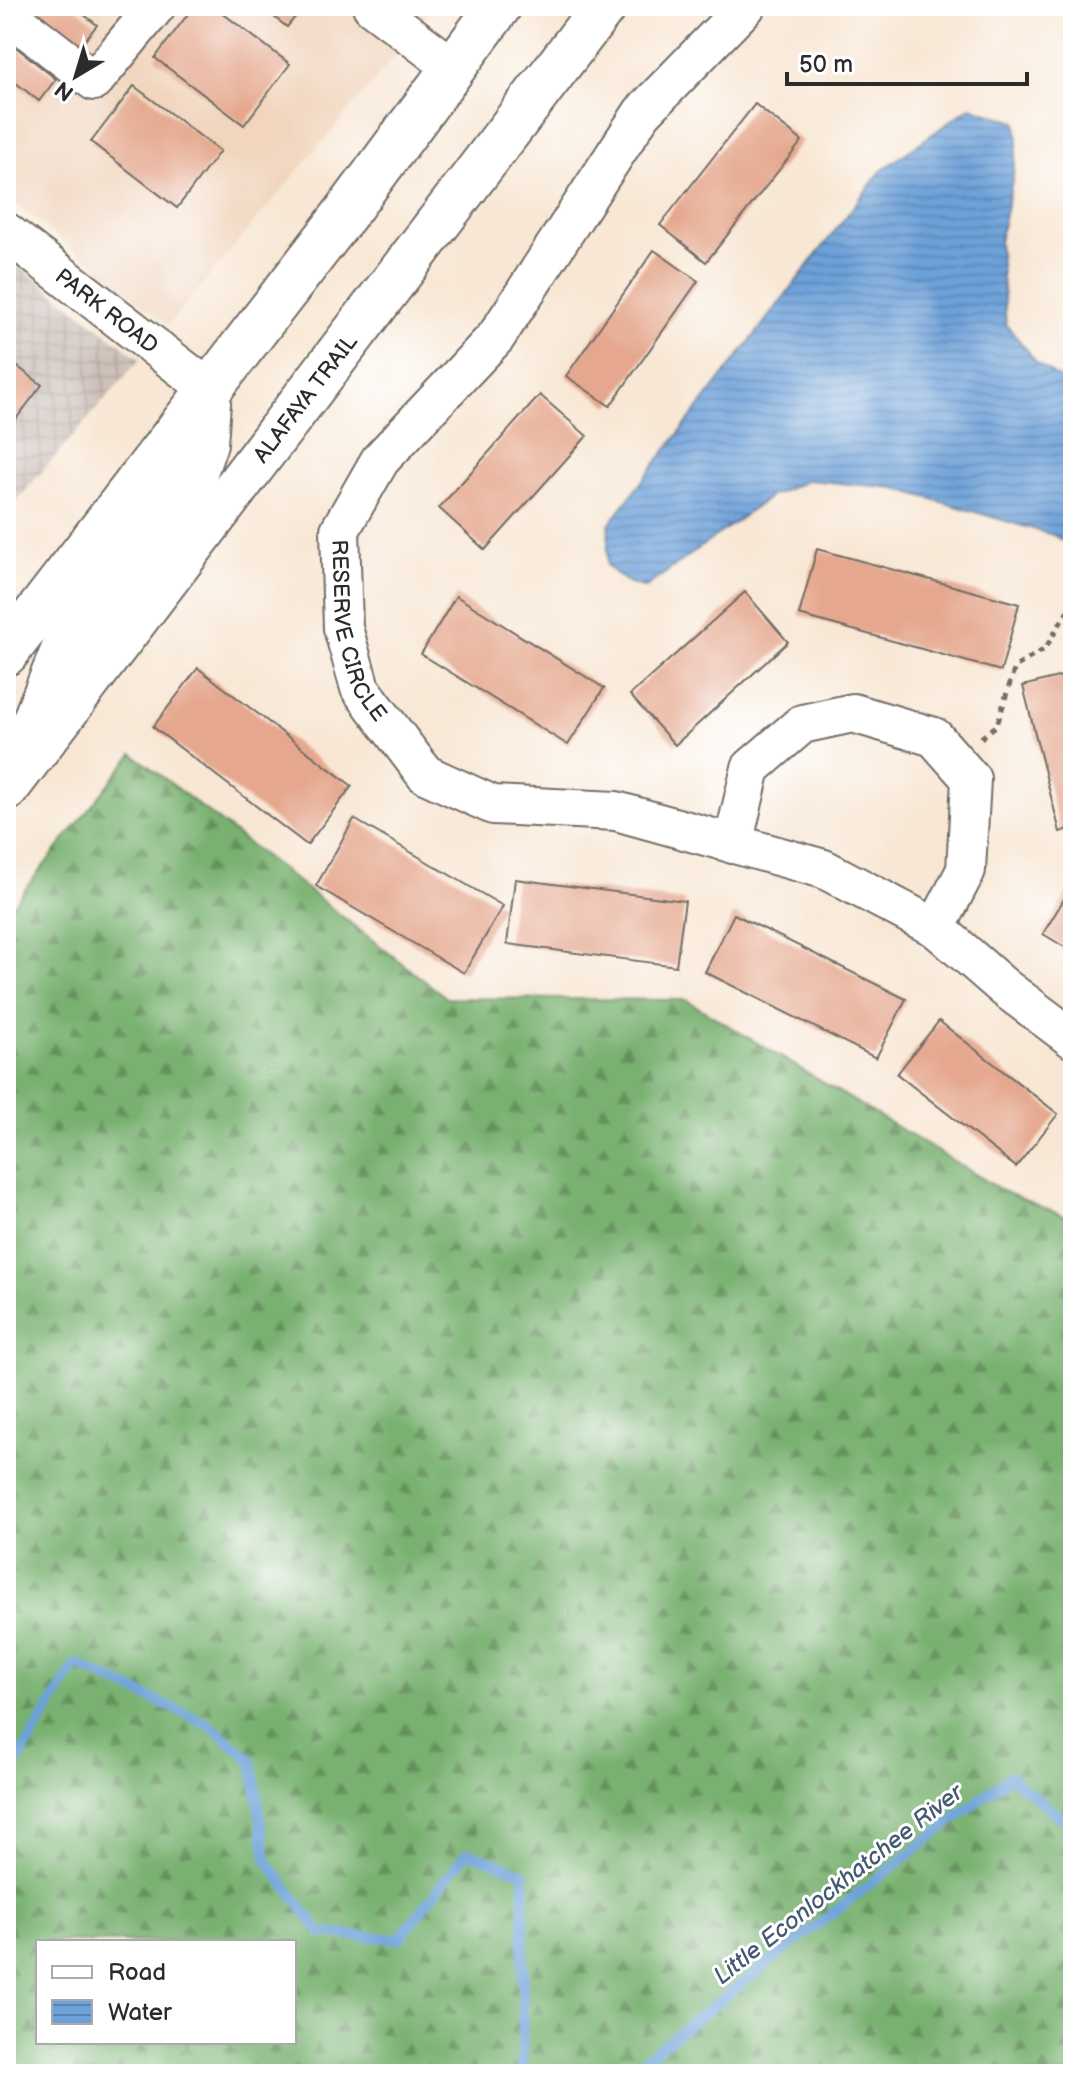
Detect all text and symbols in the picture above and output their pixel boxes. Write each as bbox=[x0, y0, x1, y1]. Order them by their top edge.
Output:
north arrow bbox=[36, 36, 116, 116]
scale bar bbox=[787, 36, 1027, 86]
text: 50 m bbox=[799, 50, 853, 79]
text: N bbox=[50, 75, 79, 106]
street label: PARK ROAD bbox=[49, 263, 163, 360]
street label: ALAFAYA TRAIL bbox=[248, 329, 364, 468]
street label: RESERVE CIRCLE bbox=[325, 539, 392, 727]
water label: Little Econlockhatchee River bbox=[708, 1777, 971, 1991]
legend bbox=[36, 1940, 296, 2044]
text: Road bbox=[108, 1958, 166, 1987]
text: Water bbox=[108, 1998, 172, 2027]

